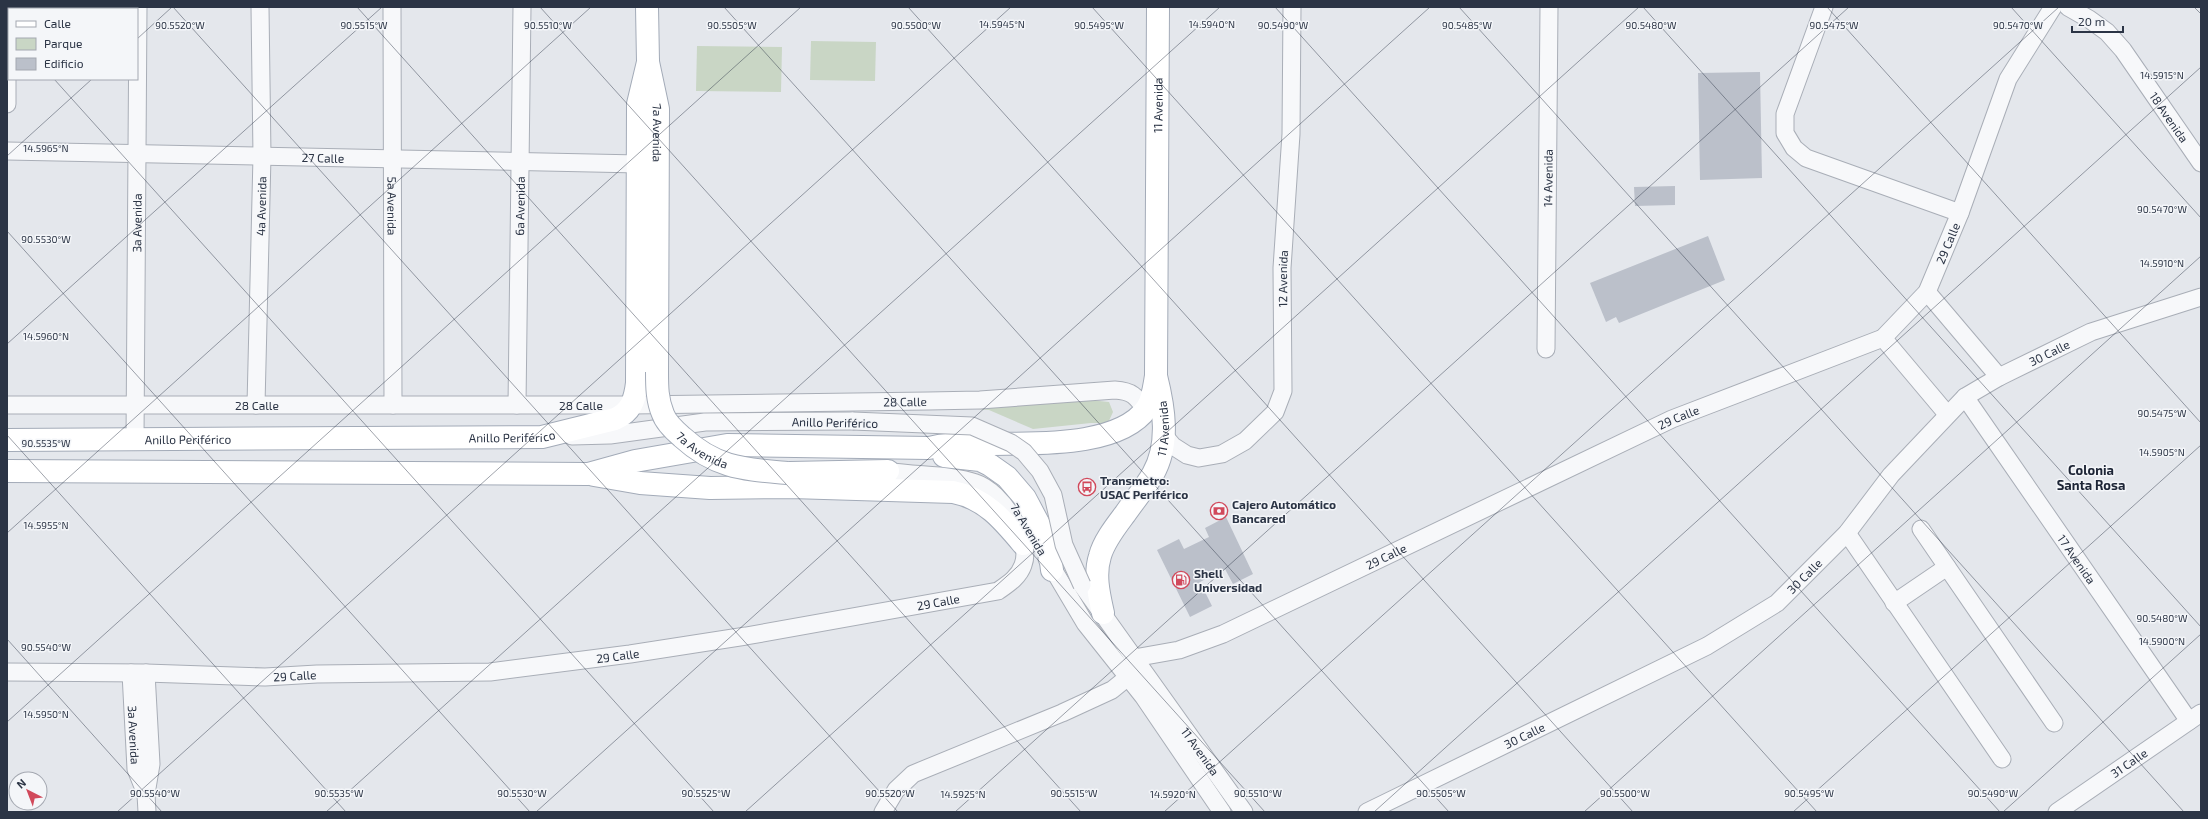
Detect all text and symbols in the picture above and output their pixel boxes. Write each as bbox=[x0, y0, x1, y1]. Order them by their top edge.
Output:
legend bbox=[8, 8, 138, 80]
scale bar bbox=[2072, 8, 2123, 34]
text: 20 m bbox=[2078, 14, 2105, 28]
text: Calle bbox=[44, 16, 71, 30]
text: 14.5945°N bbox=[979, 18, 1025, 30]
text: 14.5940°N bbox=[1189, 18, 1235, 30]
text: 90.5520°W bbox=[155, 19, 205, 31]
text: 90.5515°W bbox=[340, 19, 388, 31]
text: 90.5510°W bbox=[524, 19, 572, 31]
text: 90.5505°W bbox=[707, 19, 757, 31]
text: 90.5500°W bbox=[891, 19, 941, 31]
text: 90.5495°W bbox=[1074, 19, 1124, 31]
text: 90.5490°W bbox=[1258, 19, 1309, 31]
text: 90.5485°W bbox=[1442, 19, 1493, 31]
text: 90.5480°W bbox=[1626, 19, 1677, 31]
text: 90.5475°W bbox=[1809, 19, 1859, 31]
text: 90.5470°W bbox=[1993, 19, 2043, 31]
text: Parque bbox=[44, 36, 82, 50]
text: Edificio bbox=[44, 56, 84, 70]
text: 14.5915°N bbox=[2140, 69, 2184, 81]
street label: 11 Avenida bbox=[1150, 78, 1165, 133]
street label: 18 Avenida bbox=[2147, 89, 2192, 145]
street label: 7a Avenida bbox=[650, 102, 665, 162]
text: 14.5965°N bbox=[23, 142, 69, 154]
street label: 14 Avenida bbox=[1540, 149, 1555, 207]
street label: 27 Calle bbox=[301, 150, 344, 165]
street label: 4a Avenida bbox=[253, 176, 269, 236]
street label: 6a Avenida bbox=[512, 176, 527, 236]
street label: 5a Avenida bbox=[385, 177, 400, 235]
street label: 3a Avenida bbox=[129, 193, 144, 253]
text: 90.5470°W bbox=[2137, 203, 2187, 215]
street label: 29 Calle bbox=[1933, 220, 1962, 266]
text: 90.5530°W bbox=[21, 233, 71, 245]
street label: 12 Avenida bbox=[1275, 249, 1290, 307]
text: 14.5910°N bbox=[2140, 257, 2184, 269]
text: 14.5960°N bbox=[23, 330, 69, 342]
street label: 30 Calle bbox=[2026, 337, 2072, 368]
street label: 28 Calle bbox=[883, 394, 927, 409]
street label: 28 Calle bbox=[235, 398, 279, 412]
street label: 28 Calle bbox=[559, 398, 603, 412]
street label: 11 Avenida bbox=[1154, 400, 1171, 458]
street label: 29 Calle bbox=[1655, 402, 1701, 432]
text: 90.5475°W bbox=[2137, 407, 2187, 419]
street label: Anillo Periférico bbox=[792, 414, 879, 430]
street label: Anillo Periférico bbox=[469, 427, 557, 444]
street label: 7a Avenida bbox=[674, 428, 730, 471]
street label: Anillo Periférico bbox=[145, 432, 232, 446]
text: 90.5535°W bbox=[22, 437, 71, 449]
text: 14.5905°N bbox=[2139, 446, 2185, 458]
district label: Colonia Santa Rosa bbox=[2057, 462, 2125, 493]
place label: Transmetro: USAC Periférico bbox=[1100, 473, 1188, 501]
bus stop icon: Transmetro: USAC Periférico bbox=[1077, 477, 1097, 497]
place label: Cajero Automático Bancared bbox=[1232, 497, 1336, 525]
street label: 7a Avenida bbox=[1008, 500, 1050, 558]
bank icon: Cajero Automático Bancared bbox=[1209, 501, 1229, 521]
text: 14.5955°N bbox=[24, 519, 68, 531]
street label: 17 Avenida bbox=[2055, 532, 2099, 586]
street label: 29 Calle bbox=[1363, 540, 1408, 572]
street label: 30 Calle bbox=[1784, 555, 1825, 596]
place label: Shell Universidad bbox=[1194, 566, 1262, 594]
fuel station icon: Shell Universidad bbox=[1171, 570, 1191, 590]
street label: 29 Calle bbox=[916, 591, 961, 612]
text: 90.5480°W bbox=[2137, 612, 2188, 624]
text: 14.5900°N bbox=[2139, 635, 2185, 647]
text: 90.5540°W bbox=[21, 641, 72, 653]
street label: 29 Calle bbox=[595, 646, 640, 665]
street label: 29 Calle bbox=[273, 667, 317, 684]
street label: 3a Avenida bbox=[126, 705, 143, 765]
text: 14.5950°N bbox=[23, 708, 69, 720]
street label: 30 Calle bbox=[1502, 719, 1547, 751]
street label: 11 Avenida bbox=[1179, 724, 1222, 778]
street label: 31 Calle bbox=[2108, 745, 2150, 780]
north arrow bbox=[8, 771, 48, 811]
text: N bbox=[14, 776, 28, 791]
text: 90.5540°W bbox=[130, 787, 181, 799]
text: 90.5535°W bbox=[315, 787, 364, 799]
text: 90.5530°W bbox=[497, 787, 547, 799]
text: 90.5525°W bbox=[682, 787, 731, 799]
text: 90.5520°W bbox=[865, 787, 915, 799]
text: 90.5515°W bbox=[1050, 787, 1098, 799]
text: 90.5510°W bbox=[1234, 787, 1282, 799]
text: 90.5505°W bbox=[1416, 787, 1466, 799]
text: 90.5500°W bbox=[1600, 787, 1650, 799]
text: 90.5495°W bbox=[1784, 787, 1834, 799]
text: 90.5490°W bbox=[1968, 787, 2019, 799]
text: 14.5925°N bbox=[940, 788, 986, 800]
text: 14.5920°N bbox=[1150, 788, 1196, 800]

